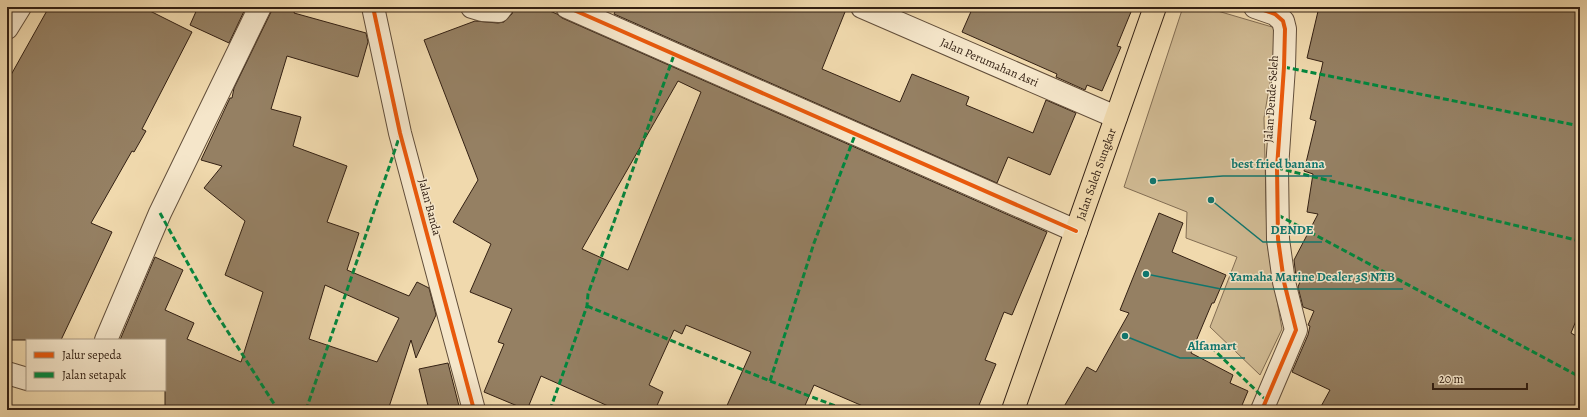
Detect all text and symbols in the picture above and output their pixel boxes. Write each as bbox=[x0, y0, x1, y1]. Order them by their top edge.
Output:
street label: Jalan Perumahan Asri bbox=[938, 34, 1041, 91]
street label: Jalan Dende Seleh bbox=[1260, 54, 1282, 143]
street label: Jalan Saleh Sungkar bbox=[1072, 125, 1120, 223]
callout: best fried banana bbox=[1223, 151, 1332, 176]
text: best fried banana bbox=[1230, 155, 1325, 172]
street label: Jalan Banda bbox=[415, 177, 445, 237]
callout: DENDE bbox=[1263, 217, 1322, 242]
text: DENDE bbox=[1270, 221, 1314, 238]
callout: Yamaha Marine Dealer 3S NTB bbox=[1221, 264, 1403, 289]
text: Yamaha Marine Dealer 3S NTB bbox=[1228, 268, 1395, 285]
callout: Alfamart bbox=[1180, 333, 1245, 358]
text: Alfamart bbox=[1187, 337, 1237, 354]
legend bbox=[26, 339, 166, 391]
text: Jalur sepeda bbox=[62, 347, 122, 363]
scale bar bbox=[1433, 365, 1527, 391]
text: Jalan setapak bbox=[62, 367, 126, 383]
text: 20 m bbox=[1439, 371, 1463, 387]

